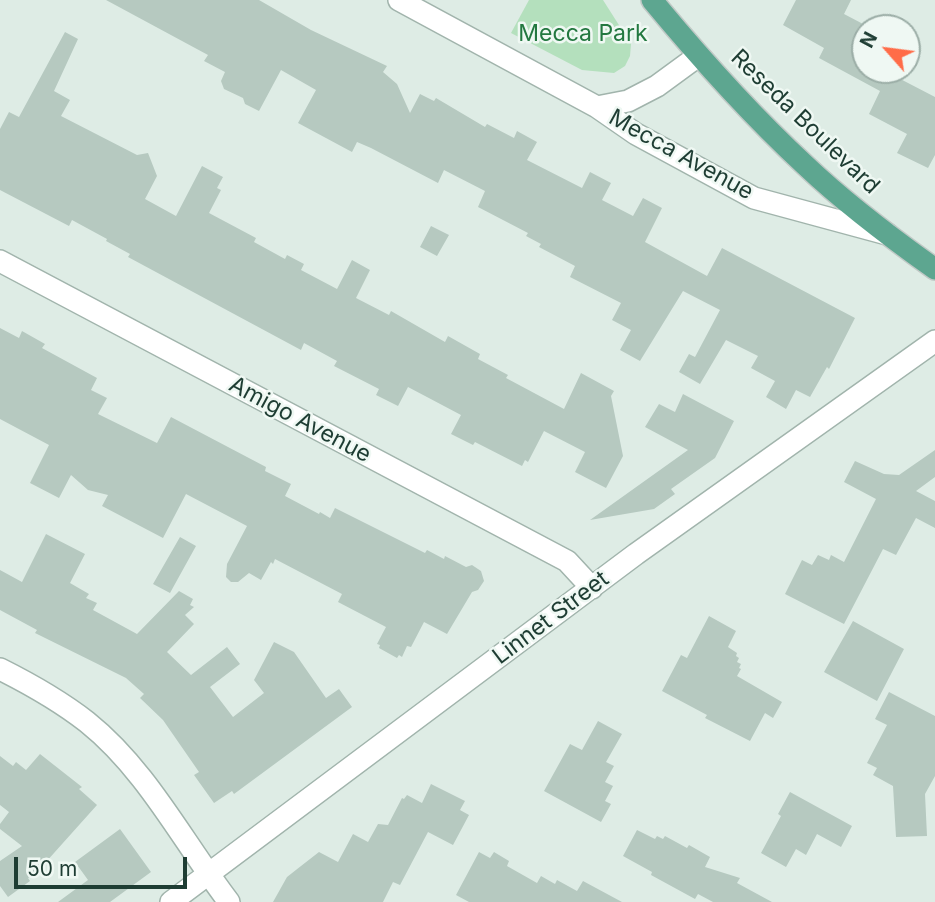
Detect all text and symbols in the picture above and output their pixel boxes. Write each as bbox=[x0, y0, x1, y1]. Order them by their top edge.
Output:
north arrow bbox=[851, 14, 921, 84]
park label: Mecca Park bbox=[518, 20, 648, 48]
text: N bbox=[855, 28, 882, 52]
street label: Reseda Boulevard bbox=[725, 44, 885, 200]
street label: Mecca Avenue bbox=[604, 104, 758, 206]
street label: Amigo Avenue bbox=[224, 371, 376, 469]
street label: Linnet Street bbox=[488, 565, 614, 671]
scale bar bbox=[18, 842, 191, 886]
text: 50 m bbox=[27, 856, 77, 881]

